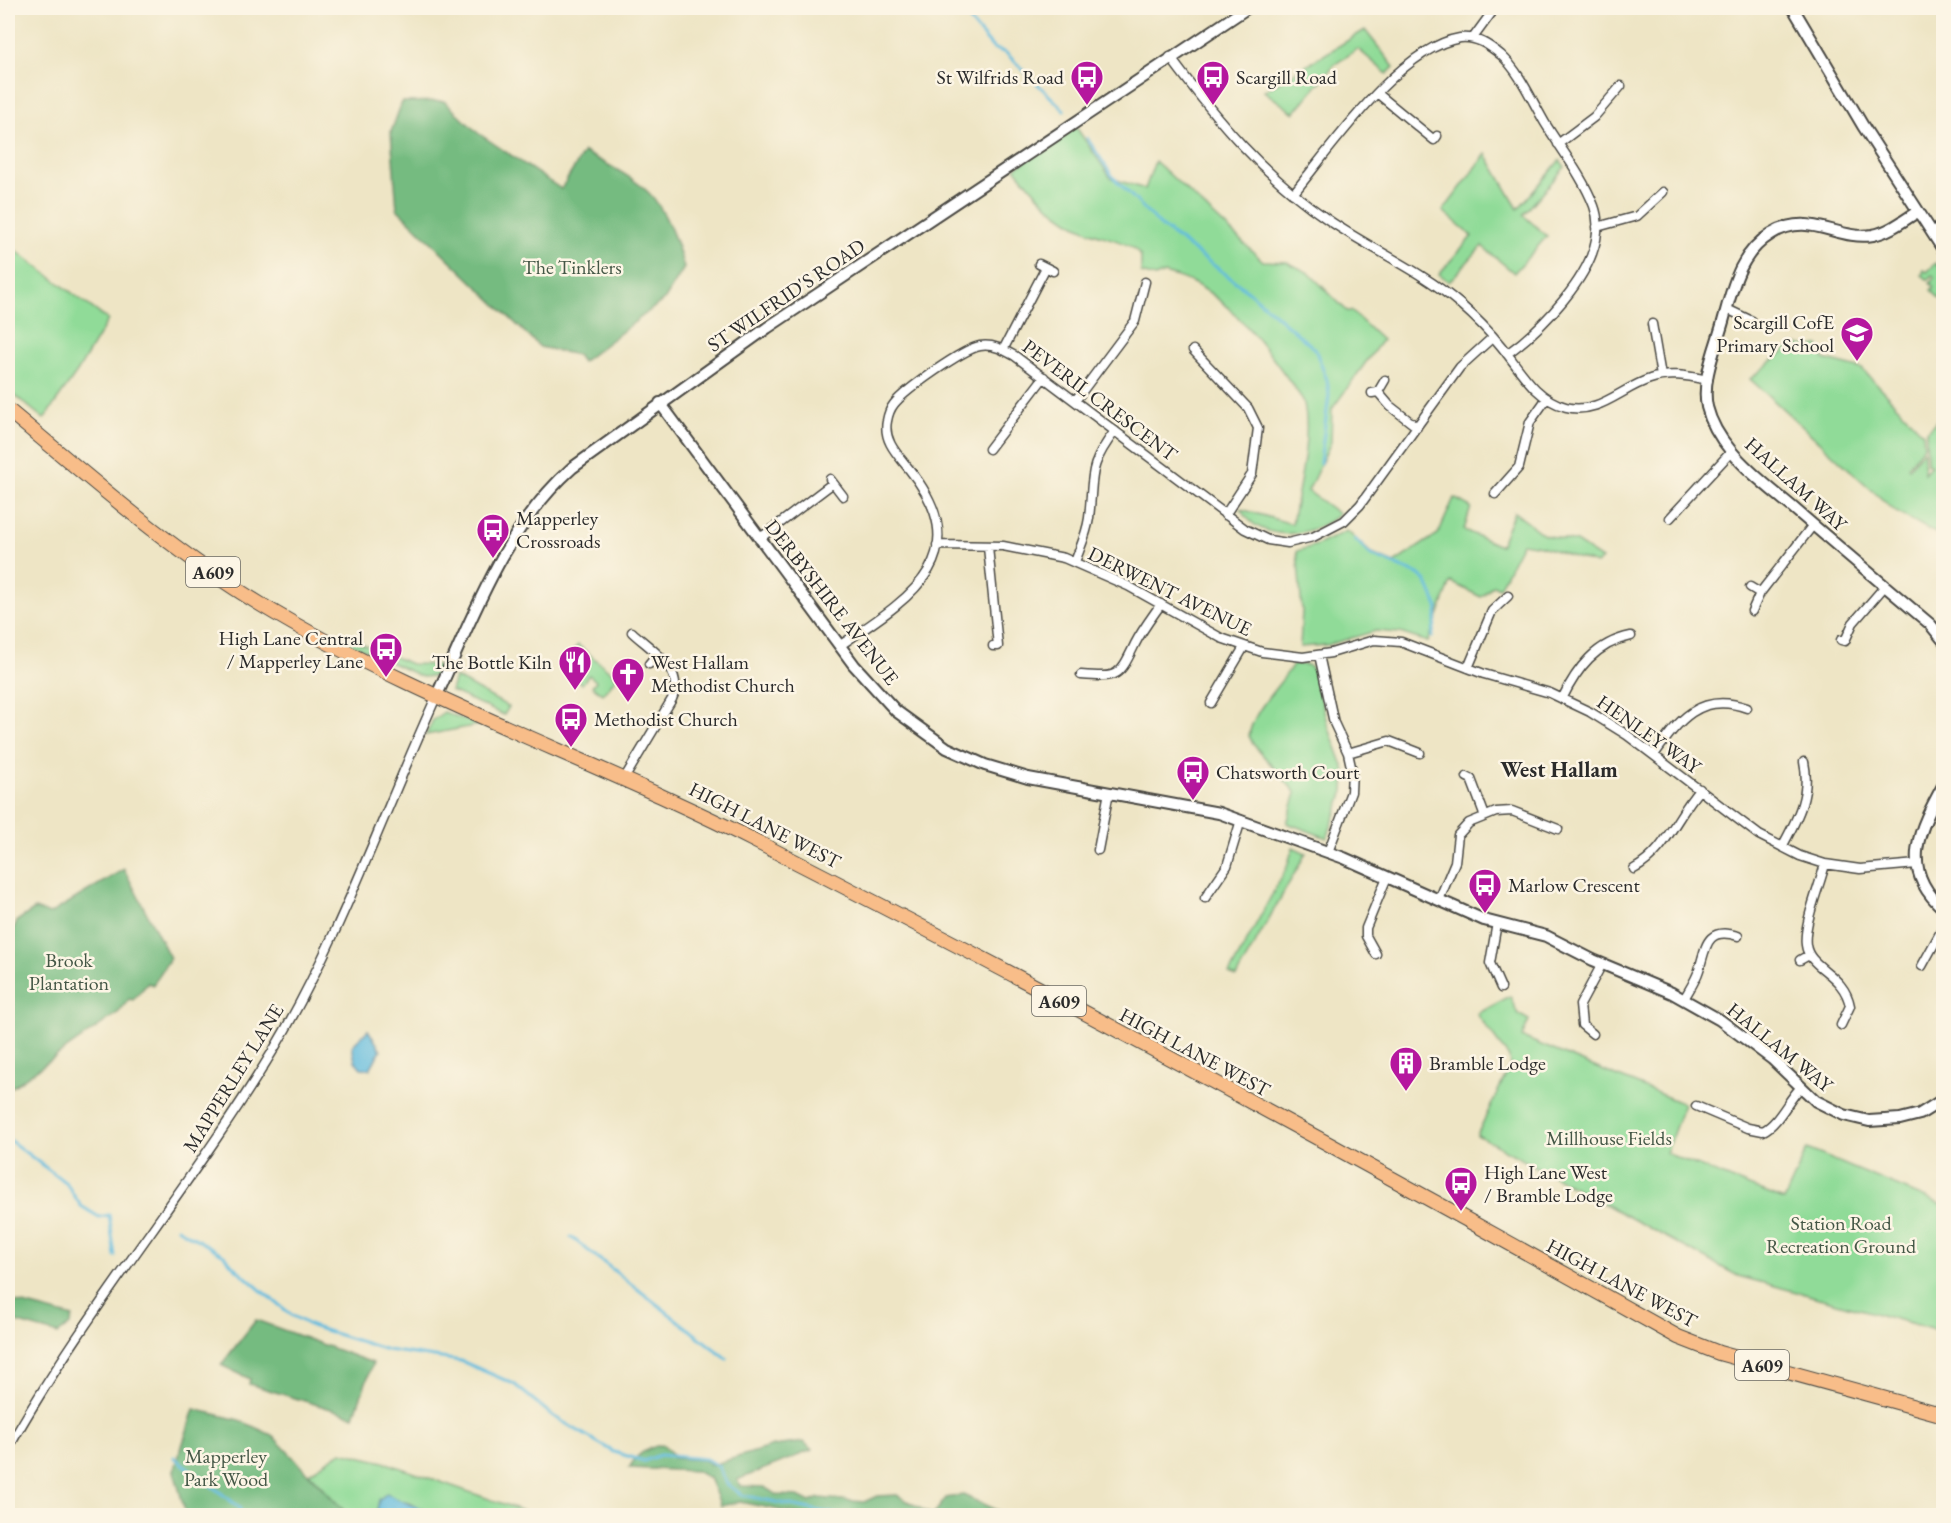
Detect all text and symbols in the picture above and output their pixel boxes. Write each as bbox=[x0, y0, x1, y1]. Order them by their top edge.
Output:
bus stop icon: St Wilfrids Road bbox=[1069, 59, 1105, 106]
bus stop icon: Scargill Road bbox=[1195, 59, 1231, 106]
place label: St Wilfrids Road bbox=[936, 64, 1065, 90]
place label: Scargill Road bbox=[1236, 64, 1338, 90]
street label: ST WILFRID'S ROAD bbox=[702, 232, 870, 358]
park label: The Tinklers bbox=[522, 254, 622, 280]
place label: Scargill CofE Primary School bbox=[1716, 309, 1834, 358]
school or university icon: Scargill CofE Primary School bbox=[1839, 315, 1875, 362]
street label: PEVERIL CRESCENT bbox=[1017, 333, 1183, 467]
street label: HALLAM WAY bbox=[1739, 431, 1854, 538]
place label: Mapperley Crossroads bbox=[516, 505, 600, 554]
bus stop icon: Mapperley Crossroads bbox=[475, 512, 511, 559]
street label: DERBYSHIRE AVENUE bbox=[759, 514, 905, 690]
street label: DERWENT AVENUE bbox=[1084, 540, 1256, 642]
road number: A609 bbox=[186, 557, 240, 587]
place label: High Lane Central / Mapperley Lane bbox=[219, 625, 363, 674]
bus stop icon: High Lane Central / Mapperley Lane bbox=[368, 631, 404, 678]
restaurant icon: The Bottle Kiln bbox=[557, 644, 593, 691]
place label: The Bottle Kiln bbox=[432, 649, 552, 675]
place label: West Hallam Methodist Church bbox=[651, 649, 795, 698]
church icon: West Hallam Methodist Church bbox=[610, 656, 646, 703]
street label: HENLEY WAY bbox=[1592, 689, 1707, 780]
bus stop icon: Methodist Church bbox=[553, 701, 589, 748]
place label: Methodist Church bbox=[594, 706, 738, 732]
bus stop icon: Chatsworth Court bbox=[1175, 754, 1211, 801]
district label: West Hallam bbox=[1500, 755, 1618, 784]
place label: Chatsworth Court bbox=[1216, 759, 1360, 785]
street label: HIGH LANE WEST bbox=[685, 776, 846, 875]
bus stop icon: Marlow Crescent bbox=[1467, 867, 1503, 914]
place label: Marlow Crescent bbox=[1508, 872, 1641, 898]
park label: Brook Plantation bbox=[29, 947, 110, 996]
road number: A609 bbox=[1032, 986, 1086, 1016]
street label: HALLAM WAY bbox=[1722, 996, 1839, 1099]
street label: MAPPERLEY LANE bbox=[177, 999, 289, 1157]
street label: HIGH LANE WEST bbox=[1115, 1001, 1275, 1103]
building icon: Bramble Lodge bbox=[1388, 1045, 1424, 1092]
place label: Bramble Lodge bbox=[1429, 1050, 1546, 1076]
park label: Millhouse Fields bbox=[1546, 1125, 1672, 1151]
place label: High Lane West / Bramble Lodge bbox=[1484, 1159, 1613, 1208]
bus stop icon: High Lane West / Bramble Lodge bbox=[1443, 1165, 1479, 1212]
park label: Station Road Recreation Ground bbox=[1766, 1210, 1917, 1259]
street label: HIGH LANE WEST bbox=[1542, 1232, 1702, 1334]
road number: A609 bbox=[1735, 1350, 1789, 1380]
park label: Mapperley Park Wood bbox=[184, 1443, 269, 1492]

